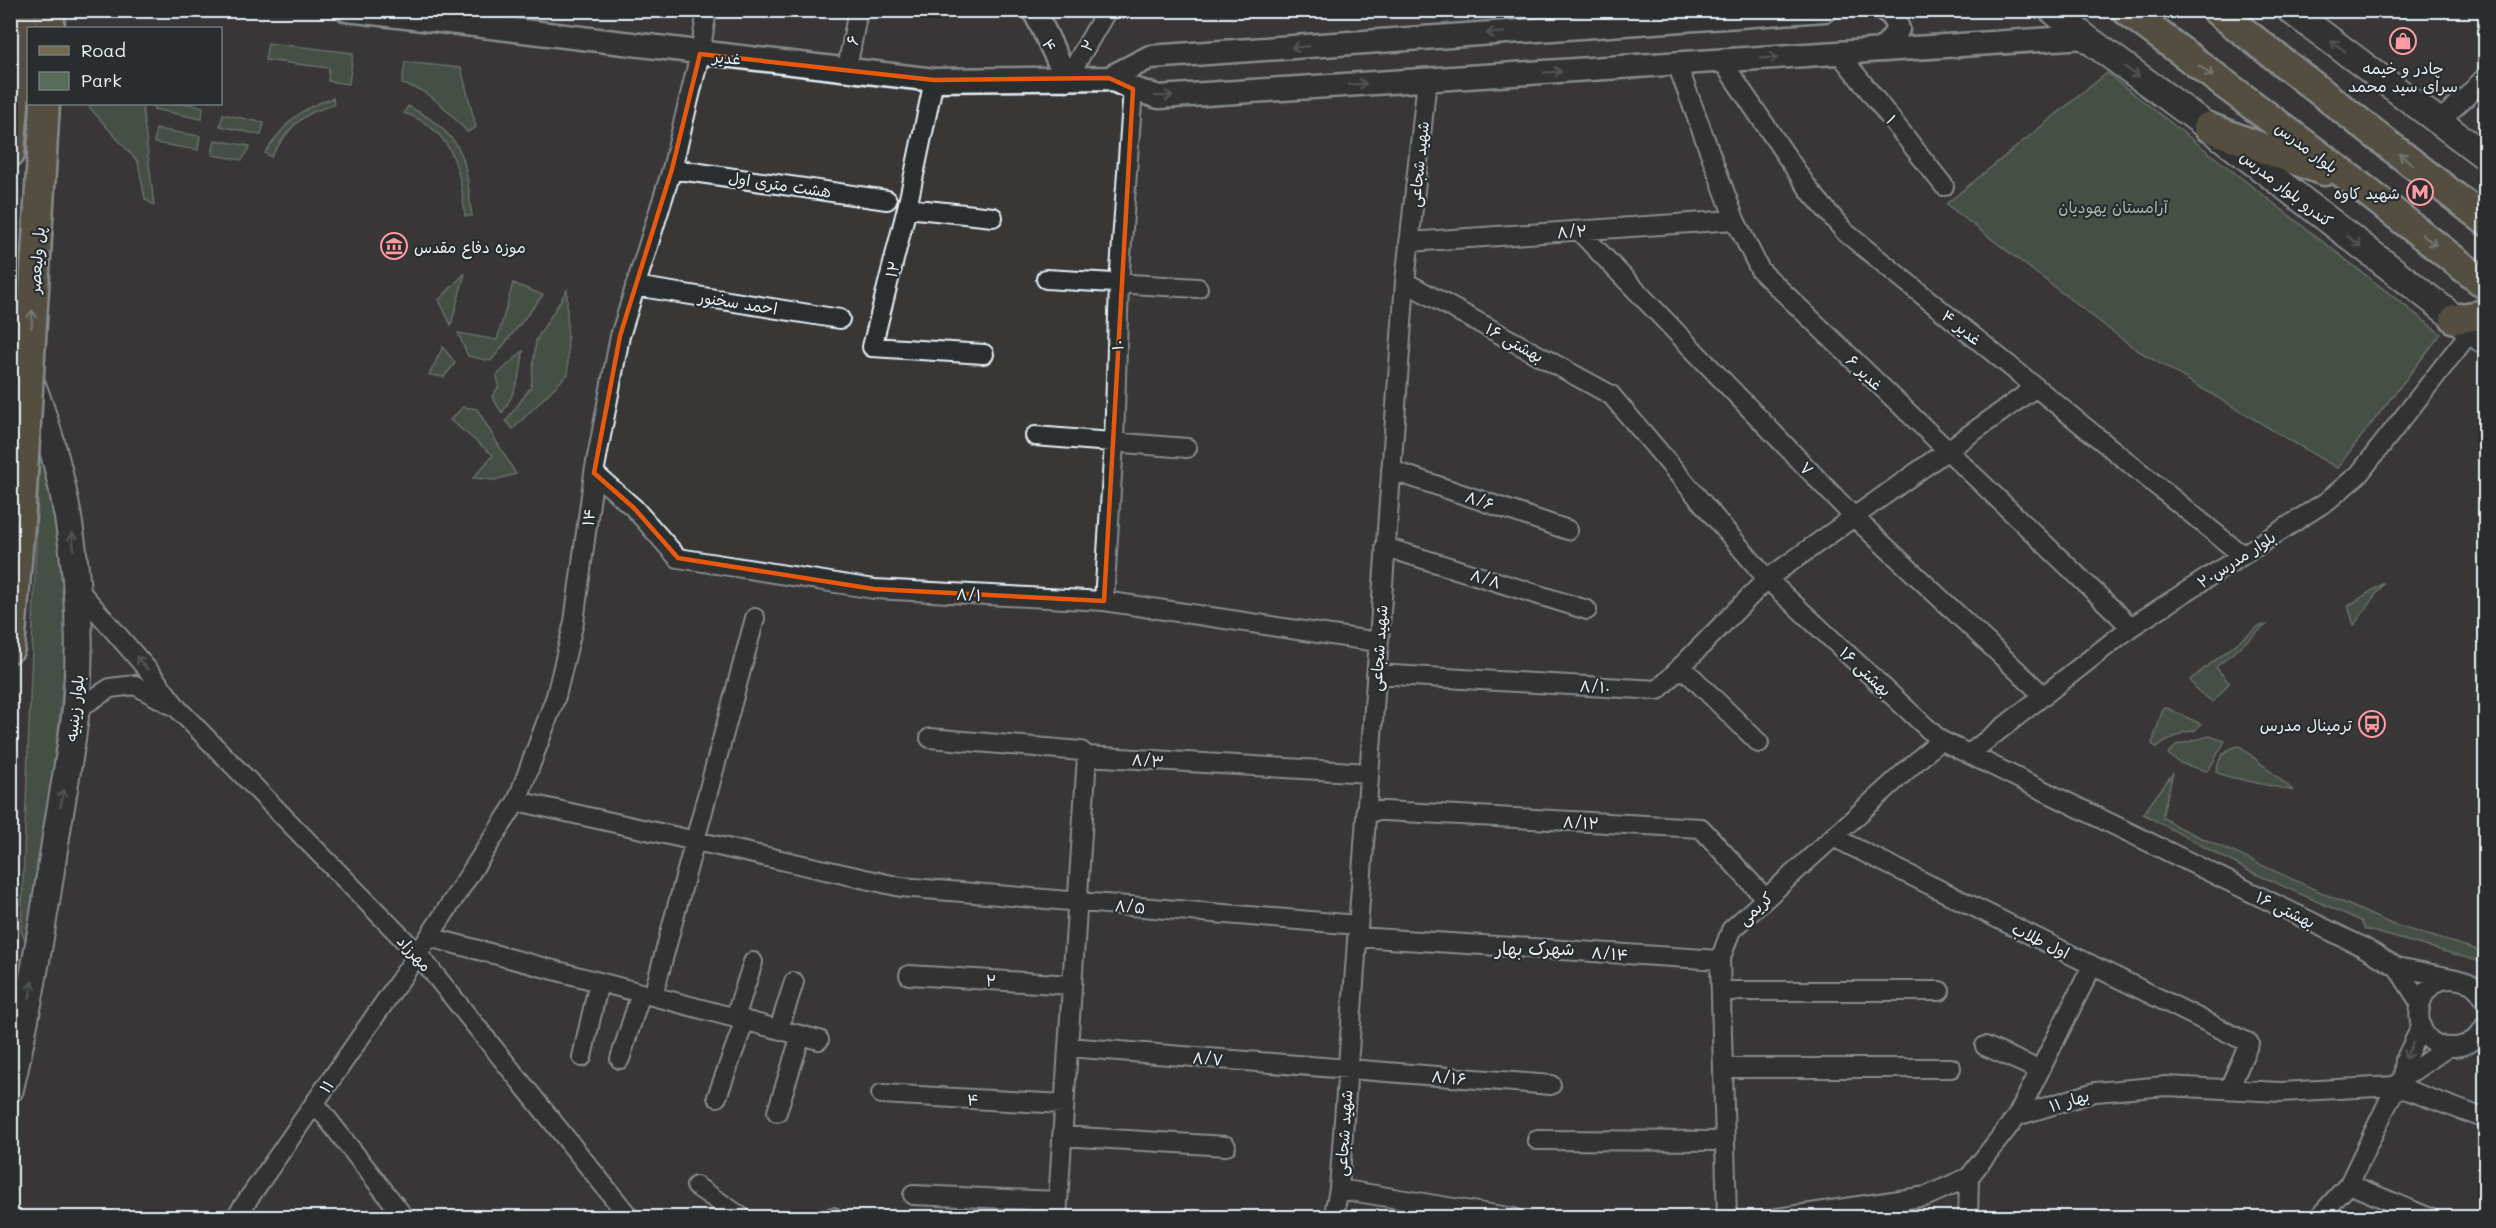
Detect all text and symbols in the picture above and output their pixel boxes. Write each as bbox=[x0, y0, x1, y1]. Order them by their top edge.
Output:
shop icon: چادر و خیمه سرای سید محمد bbox=[2388, 26, 2418, 56]
legend bbox=[27, 27, 222, 105]
one-way arrow bbox=[1485, 28, 1505, 39]
street label: ۶ bbox=[841, 33, 863, 47]
street label: ۴ bbox=[1038, 35, 1062, 55]
street label: ۲ bbox=[1075, 35, 1099, 55]
text: Road bbox=[81, 38, 126, 62]
one-way arrow bbox=[2330, 40, 2346, 52]
one-way arrow bbox=[1291, 41, 1311, 52]
street label: غدیر bbox=[710, 45, 742, 69]
one-way arrow bbox=[1758, 52, 1778, 63]
place label: چادر و خیمه سرای سید محمد bbox=[2348, 57, 2458, 96]
one-way arrow bbox=[2198, 65, 2214, 78]
one-way arrow bbox=[1542, 66, 1562, 77]
one-way arrow bbox=[2124, 66, 2140, 78]
text: Park bbox=[81, 68, 122, 92]
one-way arrow bbox=[1348, 78, 1368, 89]
one-way arrow bbox=[1153, 90, 1173, 102]
street label: ۱ bbox=[1882, 110, 1902, 128]
street label: بلوار مدرس bbox=[2271, 116, 2343, 178]
street label: شهید شجاعی bbox=[1403, 120, 1434, 208]
street label: کندرو بلوار مدرس bbox=[2236, 145, 2338, 232]
one-way arrow bbox=[2399, 153, 2415, 166]
street label: هشت متری اول bbox=[727, 166, 833, 202]
metro station icon: شهید کاوه bbox=[2405, 177, 2435, 207]
place label: شهید کاوه bbox=[2334, 182, 2400, 203]
park label: آرامستان یهودیان bbox=[2058, 196, 2169, 218]
street label: ۸/۲ bbox=[1556, 219, 1588, 243]
street label: پل ولیعصر bbox=[23, 226, 50, 296]
museum icon: موزه دفاع مقدس bbox=[379, 231, 409, 261]
one-way arrow bbox=[2421, 233, 2437, 246]
one-way arrow bbox=[2346, 234, 2362, 247]
place label: موزه دفاع مقدس bbox=[414, 236, 526, 259]
street label: ۱۲ bbox=[880, 258, 904, 280]
street label: احمد سخنور bbox=[695, 285, 779, 320]
street label: غدیر ۴ bbox=[1938, 305, 1986, 349]
one-way arrow bbox=[27, 310, 38, 330]
street label: ۱۶ بهشتی bbox=[1482, 317, 1548, 367]
street label: ۱۰ bbox=[1106, 339, 1128, 351]
street label: غدیر ۶ bbox=[1842, 350, 1888, 394]
street label: ۷ bbox=[1796, 457, 1818, 479]
street label: ۸/۶ bbox=[1463, 485, 1497, 515]
street label: ۱۴ bbox=[576, 507, 600, 527]
street label: بلوار مدرس۲۰ bbox=[2193, 526, 2280, 593]
one-way arrow bbox=[67, 532, 78, 552]
street label: ۸/۸ bbox=[1468, 563, 1504, 593]
street label: ۸/۱ bbox=[956, 583, 982, 605]
street label: شهید شجاعی bbox=[1365, 604, 1392, 692]
street label: ۱۶ بهشتی bbox=[1835, 642, 1896, 701]
one-way arrow bbox=[135, 656, 149, 671]
street label: بلوار زینبیه bbox=[60, 674, 89, 742]
street label: ۸/۱۰ bbox=[1579, 675, 1611, 697]
bus stop icon: ترمینال مدرس bbox=[2357, 709, 2387, 739]
place label: ترمینال مدرس bbox=[2260, 714, 2352, 735]
street label: ۸/۳ bbox=[1131, 748, 1165, 772]
one-way arrow bbox=[57, 788, 68, 808]
street label: ۸/۱۲ bbox=[1562, 811, 1600, 833]
street label: ۱۶ بهشتی bbox=[2252, 886, 2319, 933]
street label: کریمی bbox=[1733, 887, 1778, 930]
street label: ۸/۵ bbox=[1114, 894, 1146, 918]
street label: اول طلاب bbox=[2009, 917, 2073, 963]
street label: مهرزاد bbox=[393, 930, 437, 976]
district label: شهرک بهار bbox=[1493, 936, 1575, 960]
street label: ۸/۱۴ bbox=[1591, 941, 1629, 965]
street label: ۲ bbox=[985, 969, 997, 991]
one-way arrow bbox=[26, 981, 37, 1001]
one-way arrow bbox=[2403, 1042, 2414, 1060]
street label: ۸/۷ bbox=[1192, 1046, 1224, 1070]
street label: ۸/۱۶ bbox=[1431, 1065, 1467, 1089]
street label: ۱۱ bbox=[314, 1075, 338, 1097]
street label: بهار ۱۱ bbox=[2046, 1084, 2092, 1116]
street label: ۴ bbox=[966, 1088, 980, 1110]
street label: شهید شجاعی bbox=[1330, 1089, 1357, 1177]

